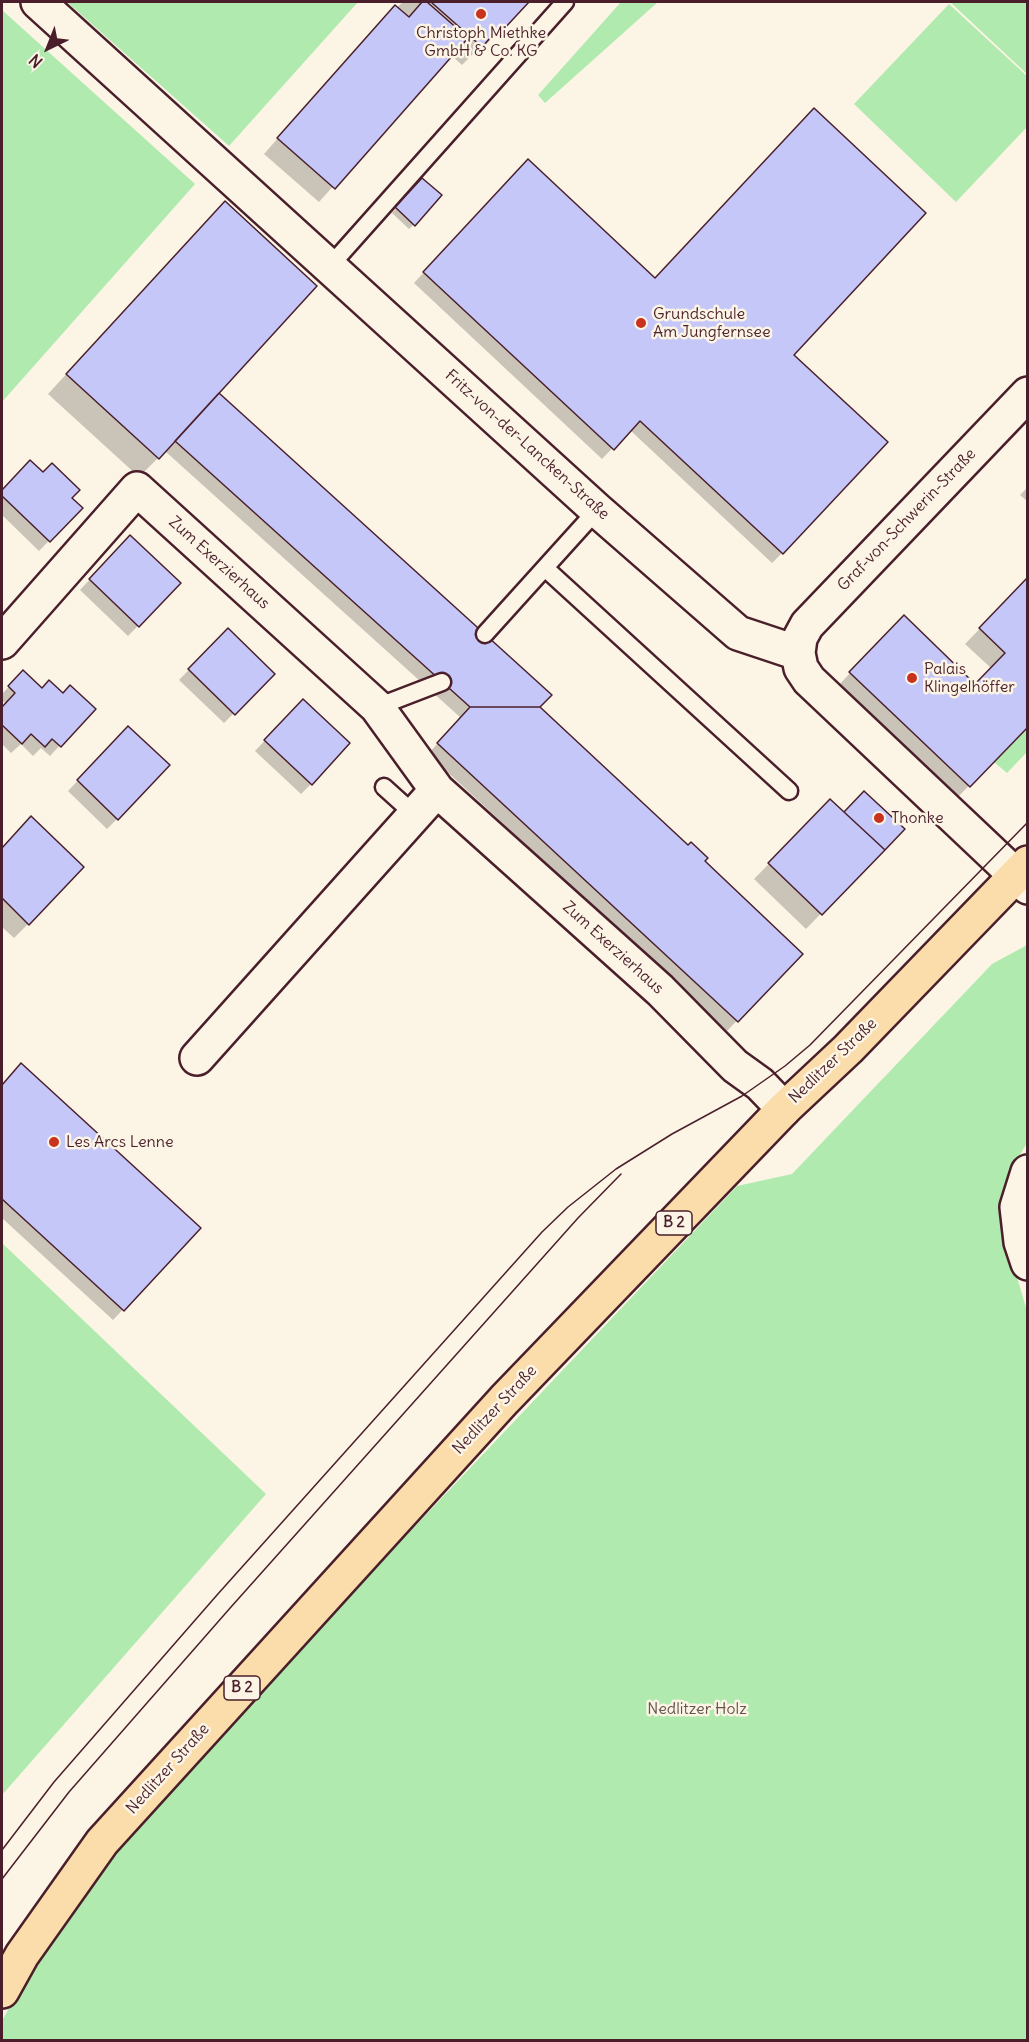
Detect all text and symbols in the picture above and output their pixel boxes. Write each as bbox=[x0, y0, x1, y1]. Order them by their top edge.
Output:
marker: Christoph Miethke GmbH & Co. KG bbox=[474, 7, 488, 21]
north arrow bbox=[18, 18, 78, 78]
place label: Christoph Miethke GmbH & Co. KG bbox=[416, 23, 546, 61]
text: N bbox=[25, 50, 47, 72]
place label: Grundschule Am Jungfernsee bbox=[653, 304, 771, 342]
marker: Grundschule Am Jungfernsee bbox=[634, 316, 648, 330]
street label: Fritz-von-der-Lancken-Straße bbox=[441, 366, 613, 524]
street label: Graf-von-Schwerin-Straße bbox=[834, 445, 980, 595]
street label: Zum Exerzierhaus bbox=[165, 513, 273, 613]
place label: Palais Klingelhöffer bbox=[924, 659, 1015, 697]
marker: Palais Klingelhöffer bbox=[905, 671, 919, 685]
place label: Thonke bbox=[891, 808, 944, 828]
marker: Thonke bbox=[872, 811, 886, 825]
street label: Zum Exerzierhaus bbox=[559, 898, 667, 998]
street label: Nedlitzer Straße bbox=[785, 1014, 881, 1108]
place label: Les Arcs Lenne bbox=[66, 1132, 174, 1152]
marker: Les Arcs Lenne bbox=[47, 1135, 61, 1149]
road number: B 2 bbox=[656, 1211, 692, 1235]
street label: Nedlitzer Straße bbox=[449, 1362, 541, 1458]
road number: B 2 bbox=[224, 1676, 260, 1700]
park label: Nedlitzer Holz bbox=[647, 1699, 747, 1719]
street label: Nedlitzer Straße bbox=[123, 1720, 213, 1818]

